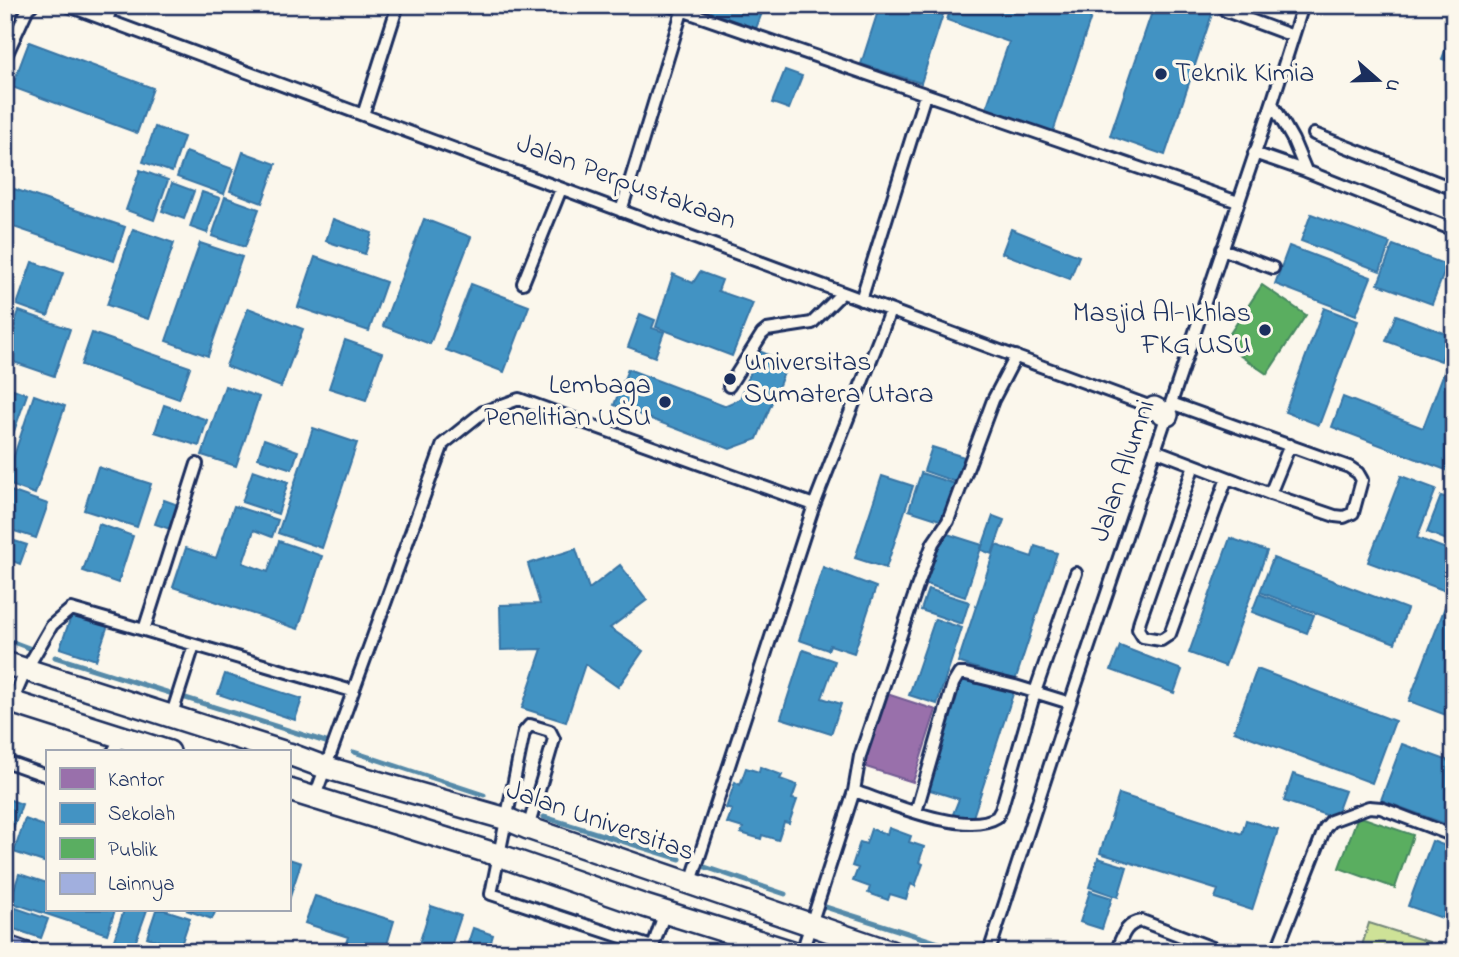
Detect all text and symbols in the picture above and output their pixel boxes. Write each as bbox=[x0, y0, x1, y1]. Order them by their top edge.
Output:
north arrow bbox=[1344, 46, 1414, 116]
place label: Teknik Kimia bbox=[1175, 54, 1314, 95]
marker: Teknik Kimia bbox=[1153, 66, 1169, 82]
text: U bbox=[1377, 75, 1406, 95]
street label: Jalan Perpustakaan bbox=[510, 124, 742, 242]
place label: Masjid Al-Ikhlas FKG USU bbox=[1073, 294, 1251, 367]
marker: Masjid Al-Ikhlas FKG USU bbox=[1257, 322, 1273, 338]
place label: Universitas Sumatera Utara bbox=[744, 343, 934, 416]
place label: Lembaga Penelitian USU bbox=[484, 366, 651, 439]
marker: Universitas Sumatera Utara bbox=[722, 371, 738, 387]
marker: Lembaga Penelitian USU bbox=[657, 394, 673, 410]
street label: Jalan Alumni bbox=[1081, 394, 1167, 548]
legend bbox=[46, 750, 290, 912]
text: Kantor bbox=[108, 766, 165, 796]
street label: Jalan Universitas bbox=[500, 771, 700, 873]
text: Sekolah bbox=[108, 800, 175, 830]
text: Publik bbox=[108, 836, 159, 866]
text: Lainnya bbox=[108, 870, 175, 902]

